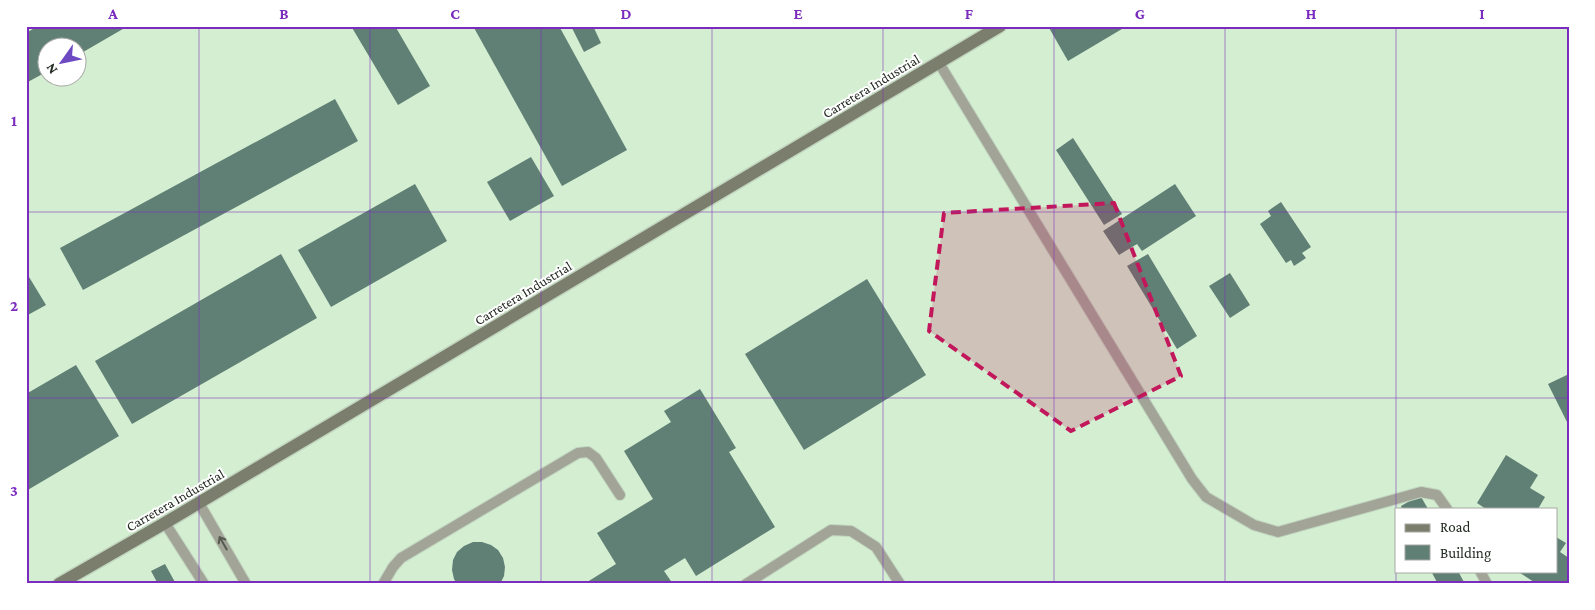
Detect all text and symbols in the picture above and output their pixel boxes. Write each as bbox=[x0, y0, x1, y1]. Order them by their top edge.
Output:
text: A bbox=[107, 5, 118, 22]
text: B bbox=[279, 5, 289, 22]
text: C bbox=[450, 5, 460, 22]
text: D bbox=[620, 5, 632, 22]
text: E bbox=[793, 5, 803, 22]
text: F bbox=[965, 5, 974, 22]
text: G bbox=[1135, 5, 1145, 22]
text: H bbox=[1306, 5, 1317, 22]
text: I bbox=[1479, 5, 1485, 22]
north arrow bbox=[38, 38, 88, 88]
street label: Carretera Industrial bbox=[820, 51, 923, 121]
text: N bbox=[42, 60, 60, 77]
text: 1 bbox=[11, 112, 17, 129]
street label: Carretera Industrial bbox=[472, 258, 575, 328]
text: 2 bbox=[10, 297, 18, 314]
street label: Carretera Industrial bbox=[123, 465, 227, 535]
text: 3 bbox=[10, 482, 18, 499]
legend bbox=[1395, 508, 1558, 572]
text: Road bbox=[1440, 519, 1471, 535]
one-way arrow bbox=[218, 536, 228, 551]
text: Building bbox=[1440, 545, 1491, 562]

